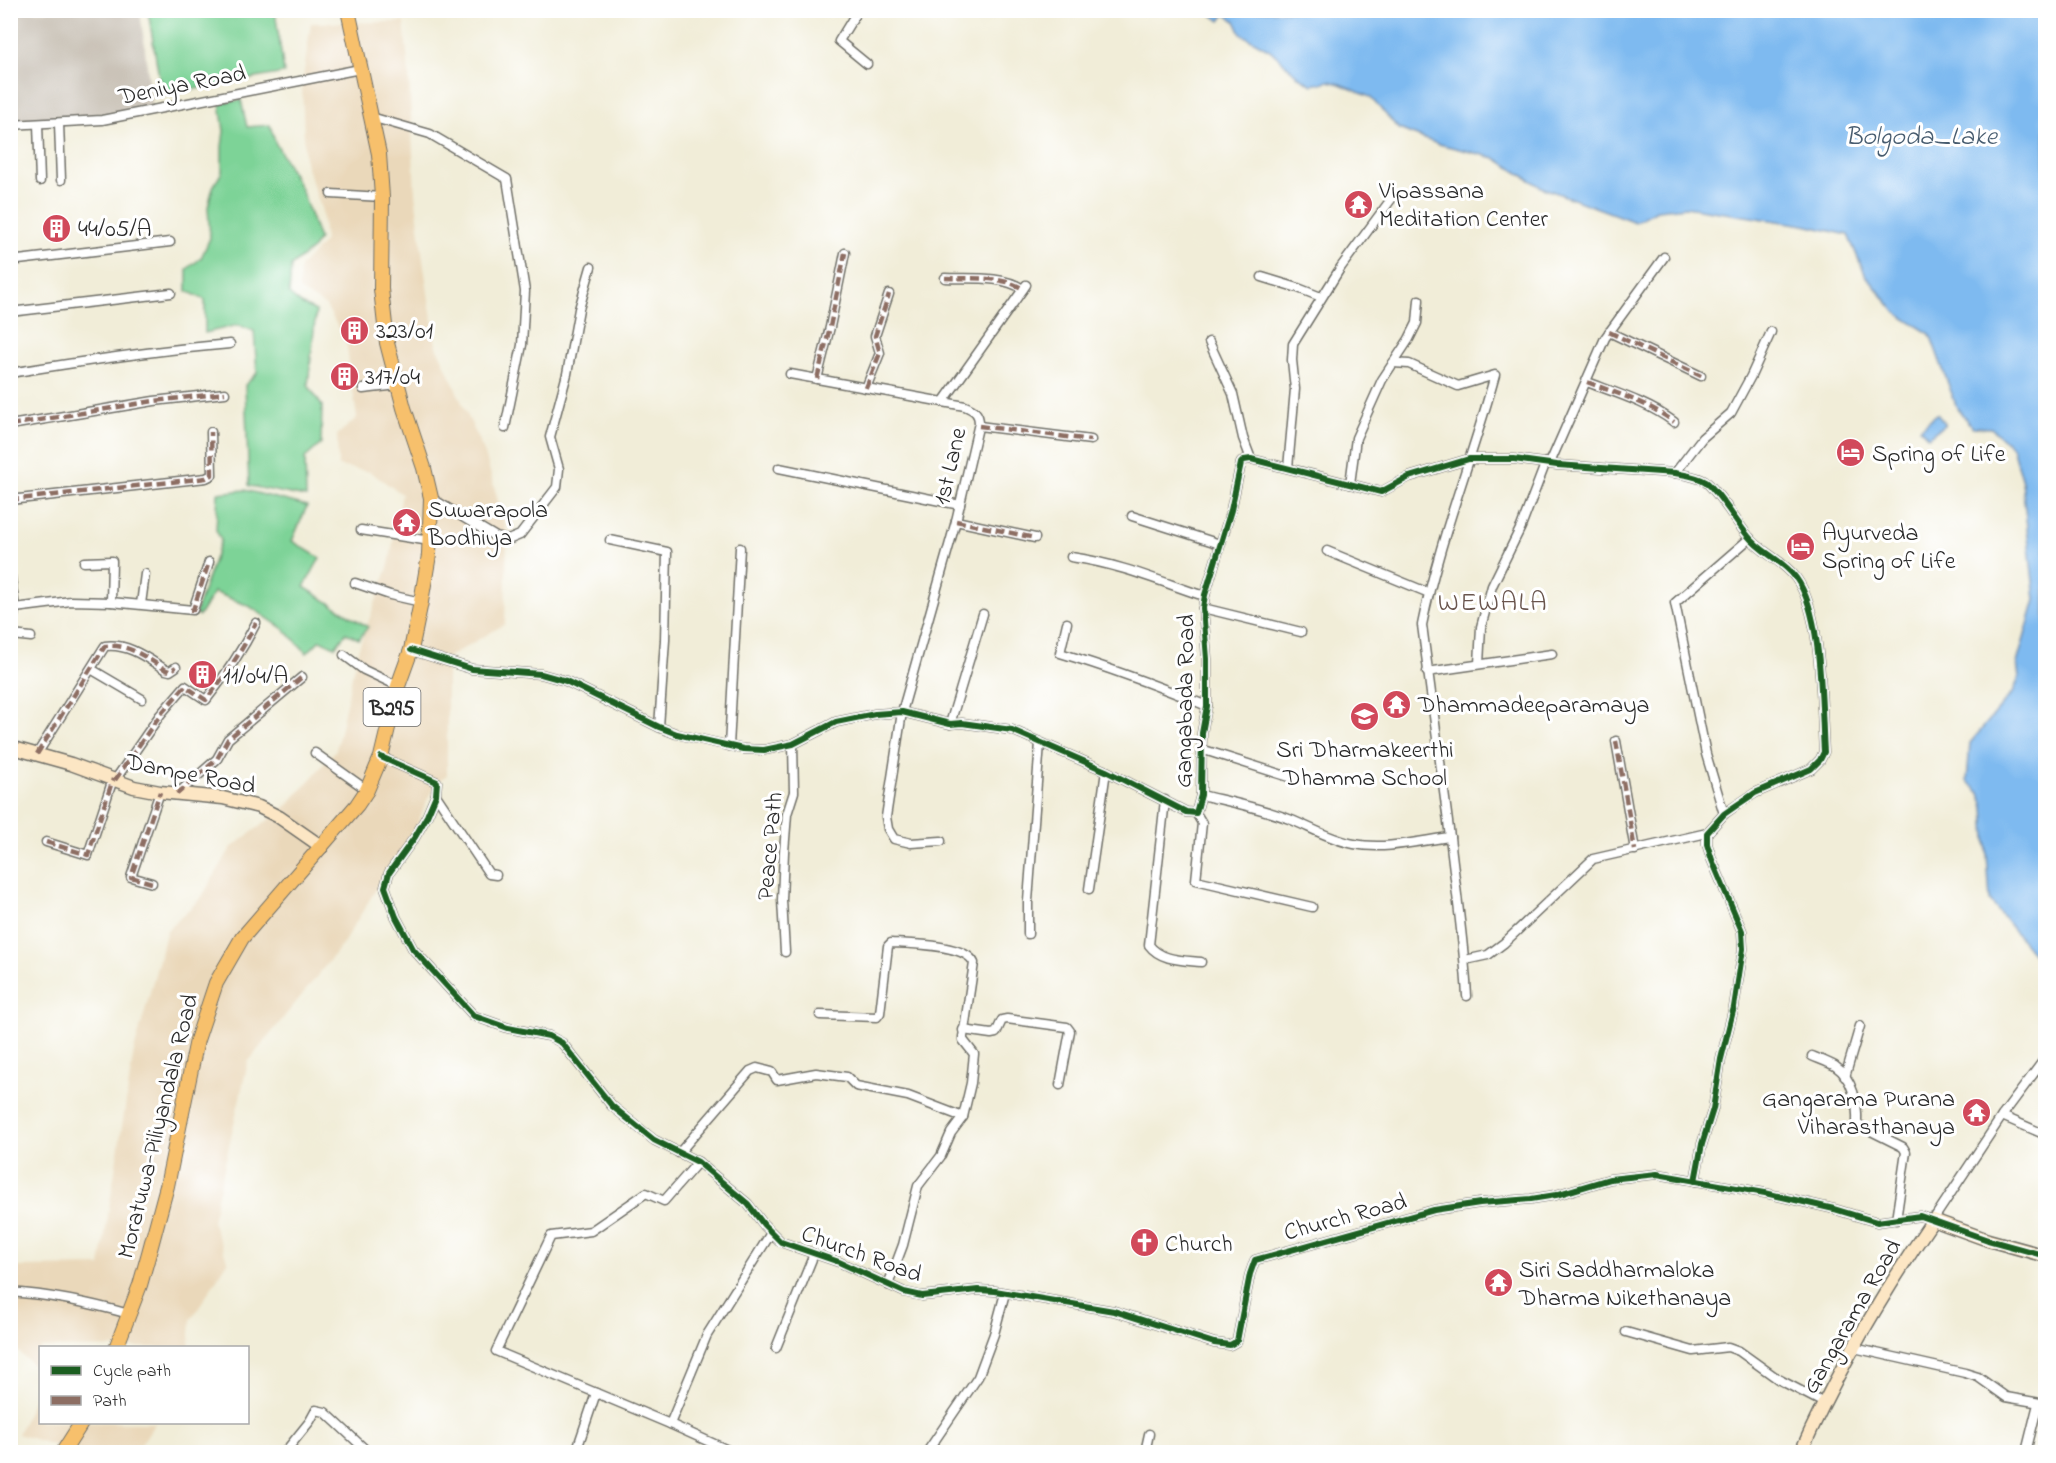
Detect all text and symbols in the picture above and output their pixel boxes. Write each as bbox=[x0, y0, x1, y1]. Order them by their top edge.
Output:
street label: Deniya Road bbox=[115, 57, 250, 117]
water label: Bolgoda_Lake bbox=[1845, 119, 1998, 157]
place label: Vipassana Meditation Center bbox=[1378, 175, 1548, 238]
temple icon: Vipassana Meditation Center bbox=[1342, 188, 1374, 220]
building icon: 44/05/A bbox=[41, 212, 73, 244]
place label: 44/05/A bbox=[78, 213, 152, 248]
building icon: 323/01 bbox=[339, 314, 371, 346]
place label: 323/01 bbox=[376, 315, 434, 350]
building icon: 317/04 bbox=[328, 360, 360, 392]
place label: 317/04 bbox=[365, 361, 420, 396]
street label: 1st Lane bbox=[926, 424, 977, 509]
hotel icon: Spring of Life bbox=[1835, 437, 1867, 469]
place label: Spring of Life bbox=[1872, 438, 2006, 473]
place label: Suwarapola Bodhiya bbox=[427, 494, 548, 558]
temple icon: Suwarapola Bodhiya bbox=[391, 507, 423, 539]
place label: Ayurveda Spring of Life bbox=[1822, 517, 1956, 580]
hotel icon: Ayurveda Spring of Life bbox=[1785, 530, 1817, 562]
district label: WEWALA bbox=[1438, 584, 1548, 623]
street label: Gangabada Road bbox=[1167, 613, 1206, 788]
building icon: 11/04/A bbox=[186, 659, 218, 691]
place label: 11/04/A bbox=[223, 660, 288, 695]
road number: B295 bbox=[364, 688, 420, 726]
temple icon: Dhammadeeparamaya bbox=[1381, 688, 1413, 720]
place label: Dhammadeeparamaya bbox=[1417, 689, 1649, 725]
school or university icon: Sri Dharmakeerthi Dhamma School bbox=[1349, 700, 1381, 732]
place label: Sri Dharmakeerthi Dhamma School bbox=[1276, 734, 1454, 797]
street label: Dampe Road bbox=[122, 746, 259, 805]
street label: Peace Path bbox=[749, 791, 794, 902]
street label: Moratuwa-Piliyandala Road bbox=[110, 990, 210, 1263]
place label: Gangarama Purana Viharasthanaya bbox=[1762, 1083, 1955, 1147]
temple icon: Gangarama Purana Viharasthanaya bbox=[1960, 1096, 1992, 1128]
street label: Church Road bbox=[1280, 1185, 1411, 1252]
street label: Church Road bbox=[796, 1217, 927, 1294]
church icon: Church bbox=[1128, 1227, 1160, 1259]
place label: Church bbox=[1165, 1228, 1233, 1263]
street label: Gangarama Road bbox=[1795, 1233, 1912, 1401]
place label: Siri Saddharmaloka Dharma Nikethanaya bbox=[1518, 1254, 1731, 1318]
temple icon: Siri Saddharmaloka Dharma Nikethanaya bbox=[1482, 1267, 1514, 1299]
legend bbox=[39, 1346, 249, 1424]
text: Cycle path bbox=[93, 1359, 171, 1385]
text: Path bbox=[93, 1389, 127, 1415]

